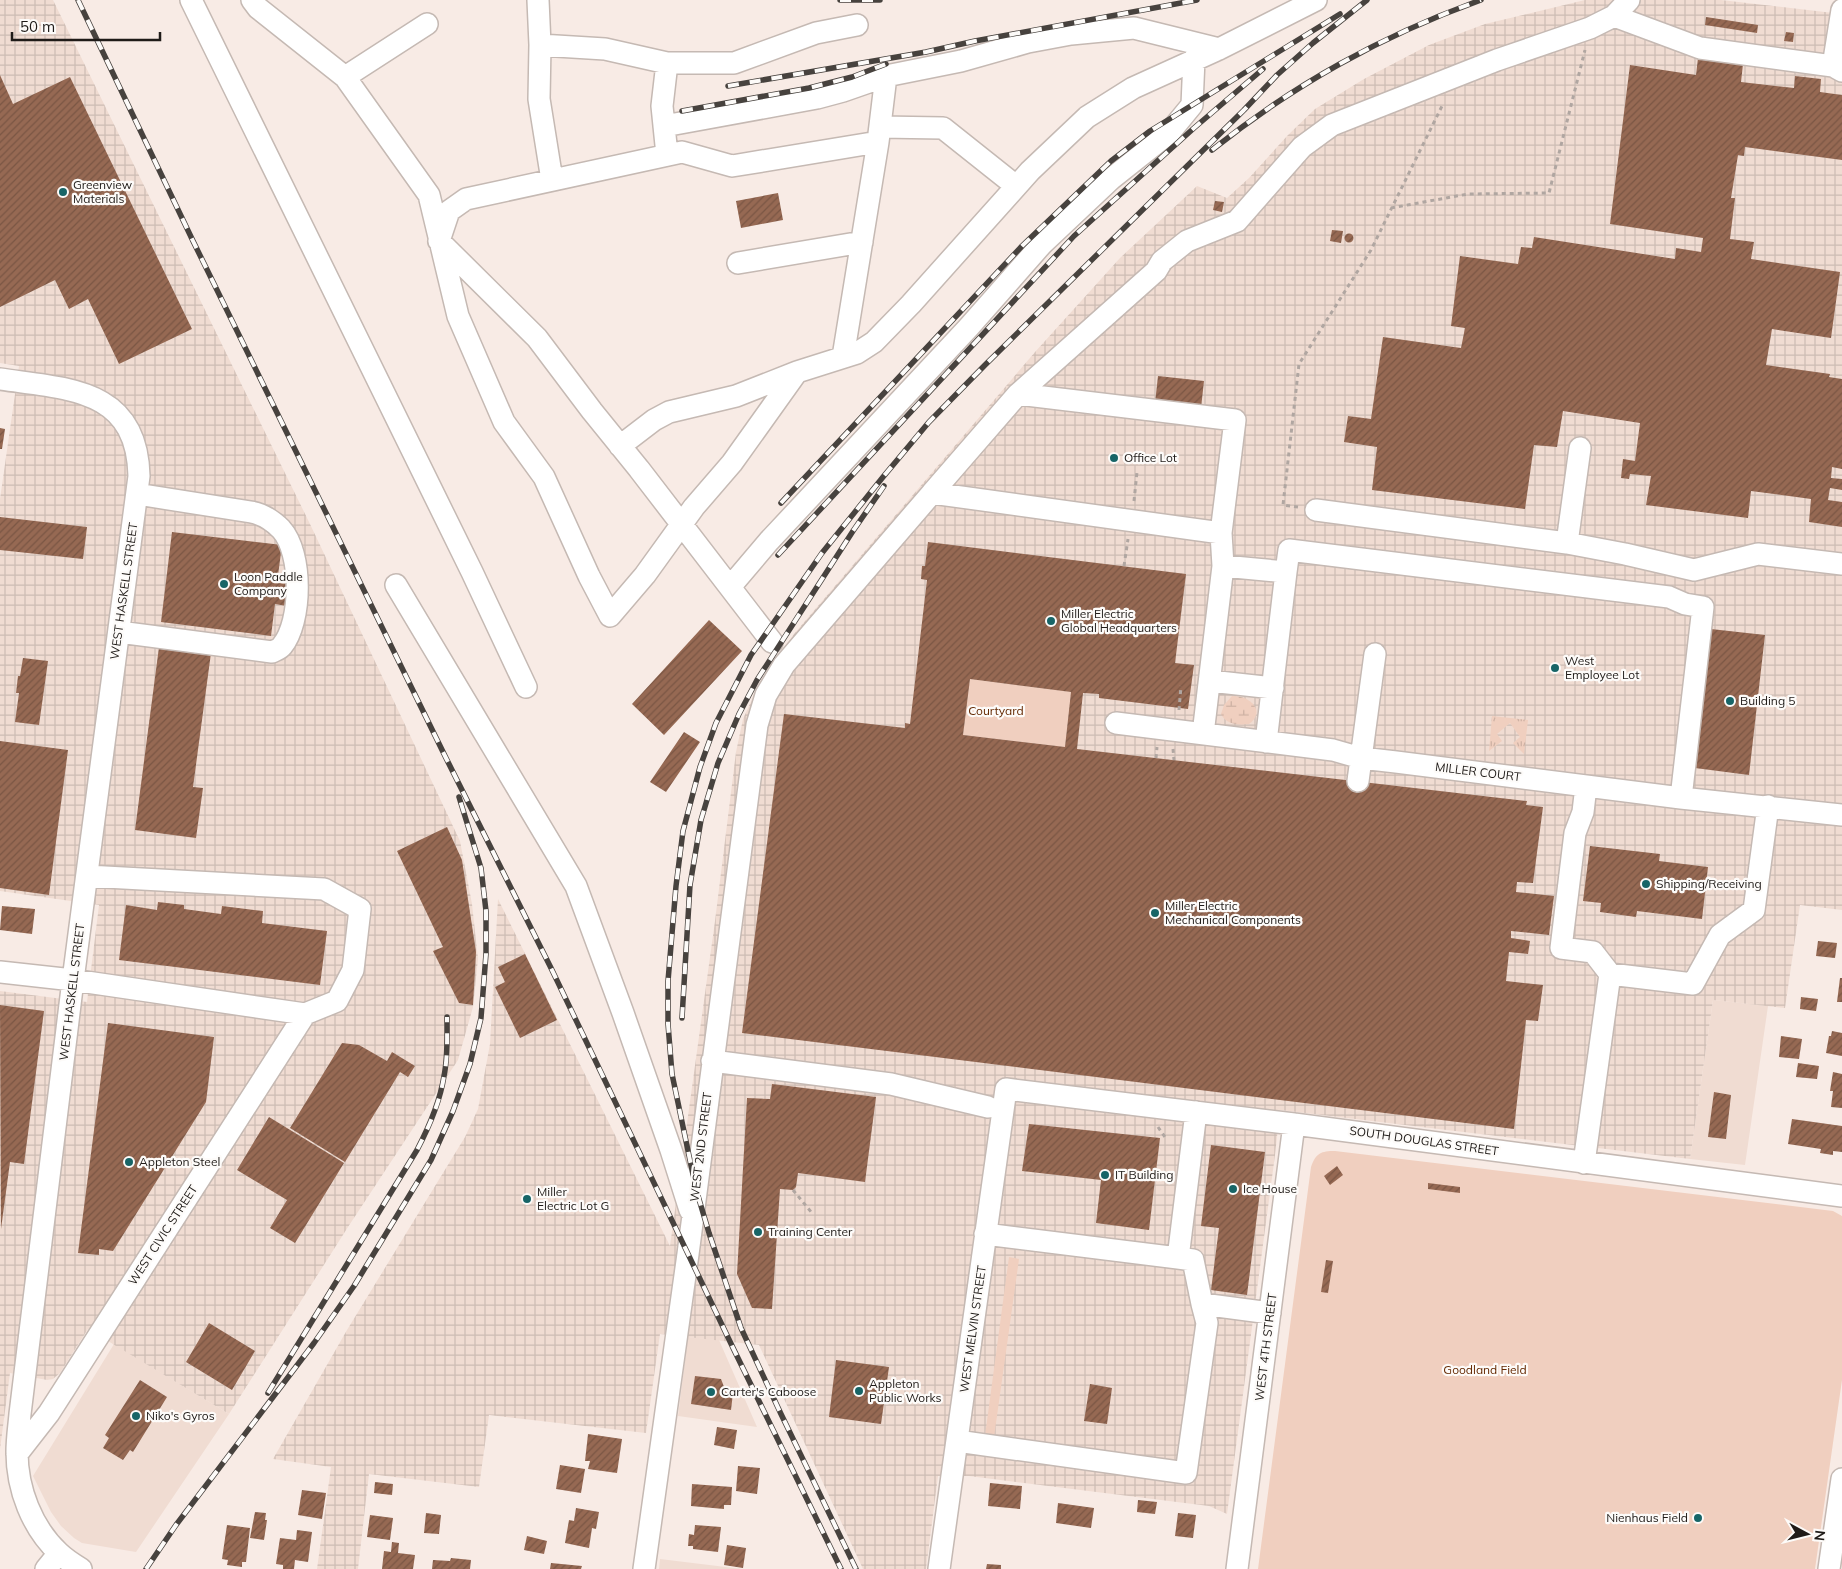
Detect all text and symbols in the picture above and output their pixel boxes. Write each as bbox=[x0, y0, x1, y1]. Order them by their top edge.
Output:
scale bar bbox=[12, 10, 160, 42]
text: 50 m bbox=[20, 17, 55, 36]
place label: Greenview Materials bbox=[73, 177, 133, 206]
marker: Greenview Materials bbox=[57, 186, 69, 198]
place label: Office Lot bbox=[1124, 450, 1177, 465]
marker: Office Lot bbox=[1108, 452, 1120, 464]
street label: WEST HASKELL STREET bbox=[106, 521, 141, 660]
place label: Loon Paddle Company bbox=[234, 569, 303, 598]
marker: Loon Paddle Company bbox=[218, 578, 230, 590]
place label: Miller Electric Global Headquarters bbox=[1061, 606, 1177, 635]
marker: Miller Electric Global Headquarters bbox=[1045, 615, 1057, 627]
place label: West Employee Lot bbox=[1565, 653, 1639, 682]
marker: West Employee Lot bbox=[1549, 662, 1561, 674]
place label: Building 5 bbox=[1740, 693, 1795, 708]
marker: Building 5 bbox=[1724, 695, 1736, 707]
park label: Courtyard bbox=[968, 703, 1024, 718]
street label: MILLER COURT bbox=[1434, 759, 1523, 784]
place label: Shipping/Receiving bbox=[1656, 876, 1762, 891]
marker: Shipping/Receiving bbox=[1640, 878, 1652, 890]
place label: Miller Electric Mechanical Components bbox=[1165, 898, 1301, 927]
marker: Miller Electric Mechanical Components bbox=[1149, 907, 1161, 919]
street label: WEST HASKELL STREET bbox=[56, 922, 87, 1061]
street label: WEST 2ND STREET bbox=[686, 1091, 715, 1203]
street label: SOUTH DOUGLAS STREET bbox=[1348, 1123, 1500, 1159]
place label: Appleton Steel bbox=[139, 1154, 220, 1169]
marker: Appleton Steel bbox=[123, 1156, 135, 1168]
place label: IT Building bbox=[1115, 1167, 1174, 1182]
marker: IT Building bbox=[1099, 1169, 1111, 1181]
street label: WEST CIVIC STREET bbox=[125, 1181, 201, 1288]
place label: Ice House bbox=[1243, 1181, 1297, 1196]
marker: Ice House bbox=[1227, 1183, 1239, 1195]
place label: Miller Electric Lot G bbox=[537, 1184, 609, 1213]
marker: Miller Electric Lot G bbox=[521, 1193, 533, 1205]
place label: Training Center bbox=[768, 1224, 853, 1239]
marker: Training Center bbox=[752, 1226, 764, 1238]
street label: WEST MELVIN STREET bbox=[956, 1264, 989, 1394]
street label: WEST 4TH STREET bbox=[1251, 1291, 1280, 1402]
park label: Goodland Field bbox=[1443, 1362, 1527, 1377]
place label: Appleton Public Works bbox=[869, 1376, 942, 1405]
place label: Carter's Caboose bbox=[721, 1384, 816, 1399]
marker: Appleton Public Works bbox=[853, 1385, 865, 1397]
marker: Carter's Caboose bbox=[705, 1386, 717, 1398]
place label: Niko's Gyros bbox=[146, 1408, 215, 1423]
marker: Niko's Gyros bbox=[130, 1410, 142, 1422]
north arrow bbox=[1782, 1509, 1832, 1559]
place label: Nienhaus Field bbox=[1606, 1510, 1688, 1525]
marker: Nienhaus Field bbox=[1692, 1512, 1704, 1524]
text: N bbox=[1810, 1529, 1829, 1542]

